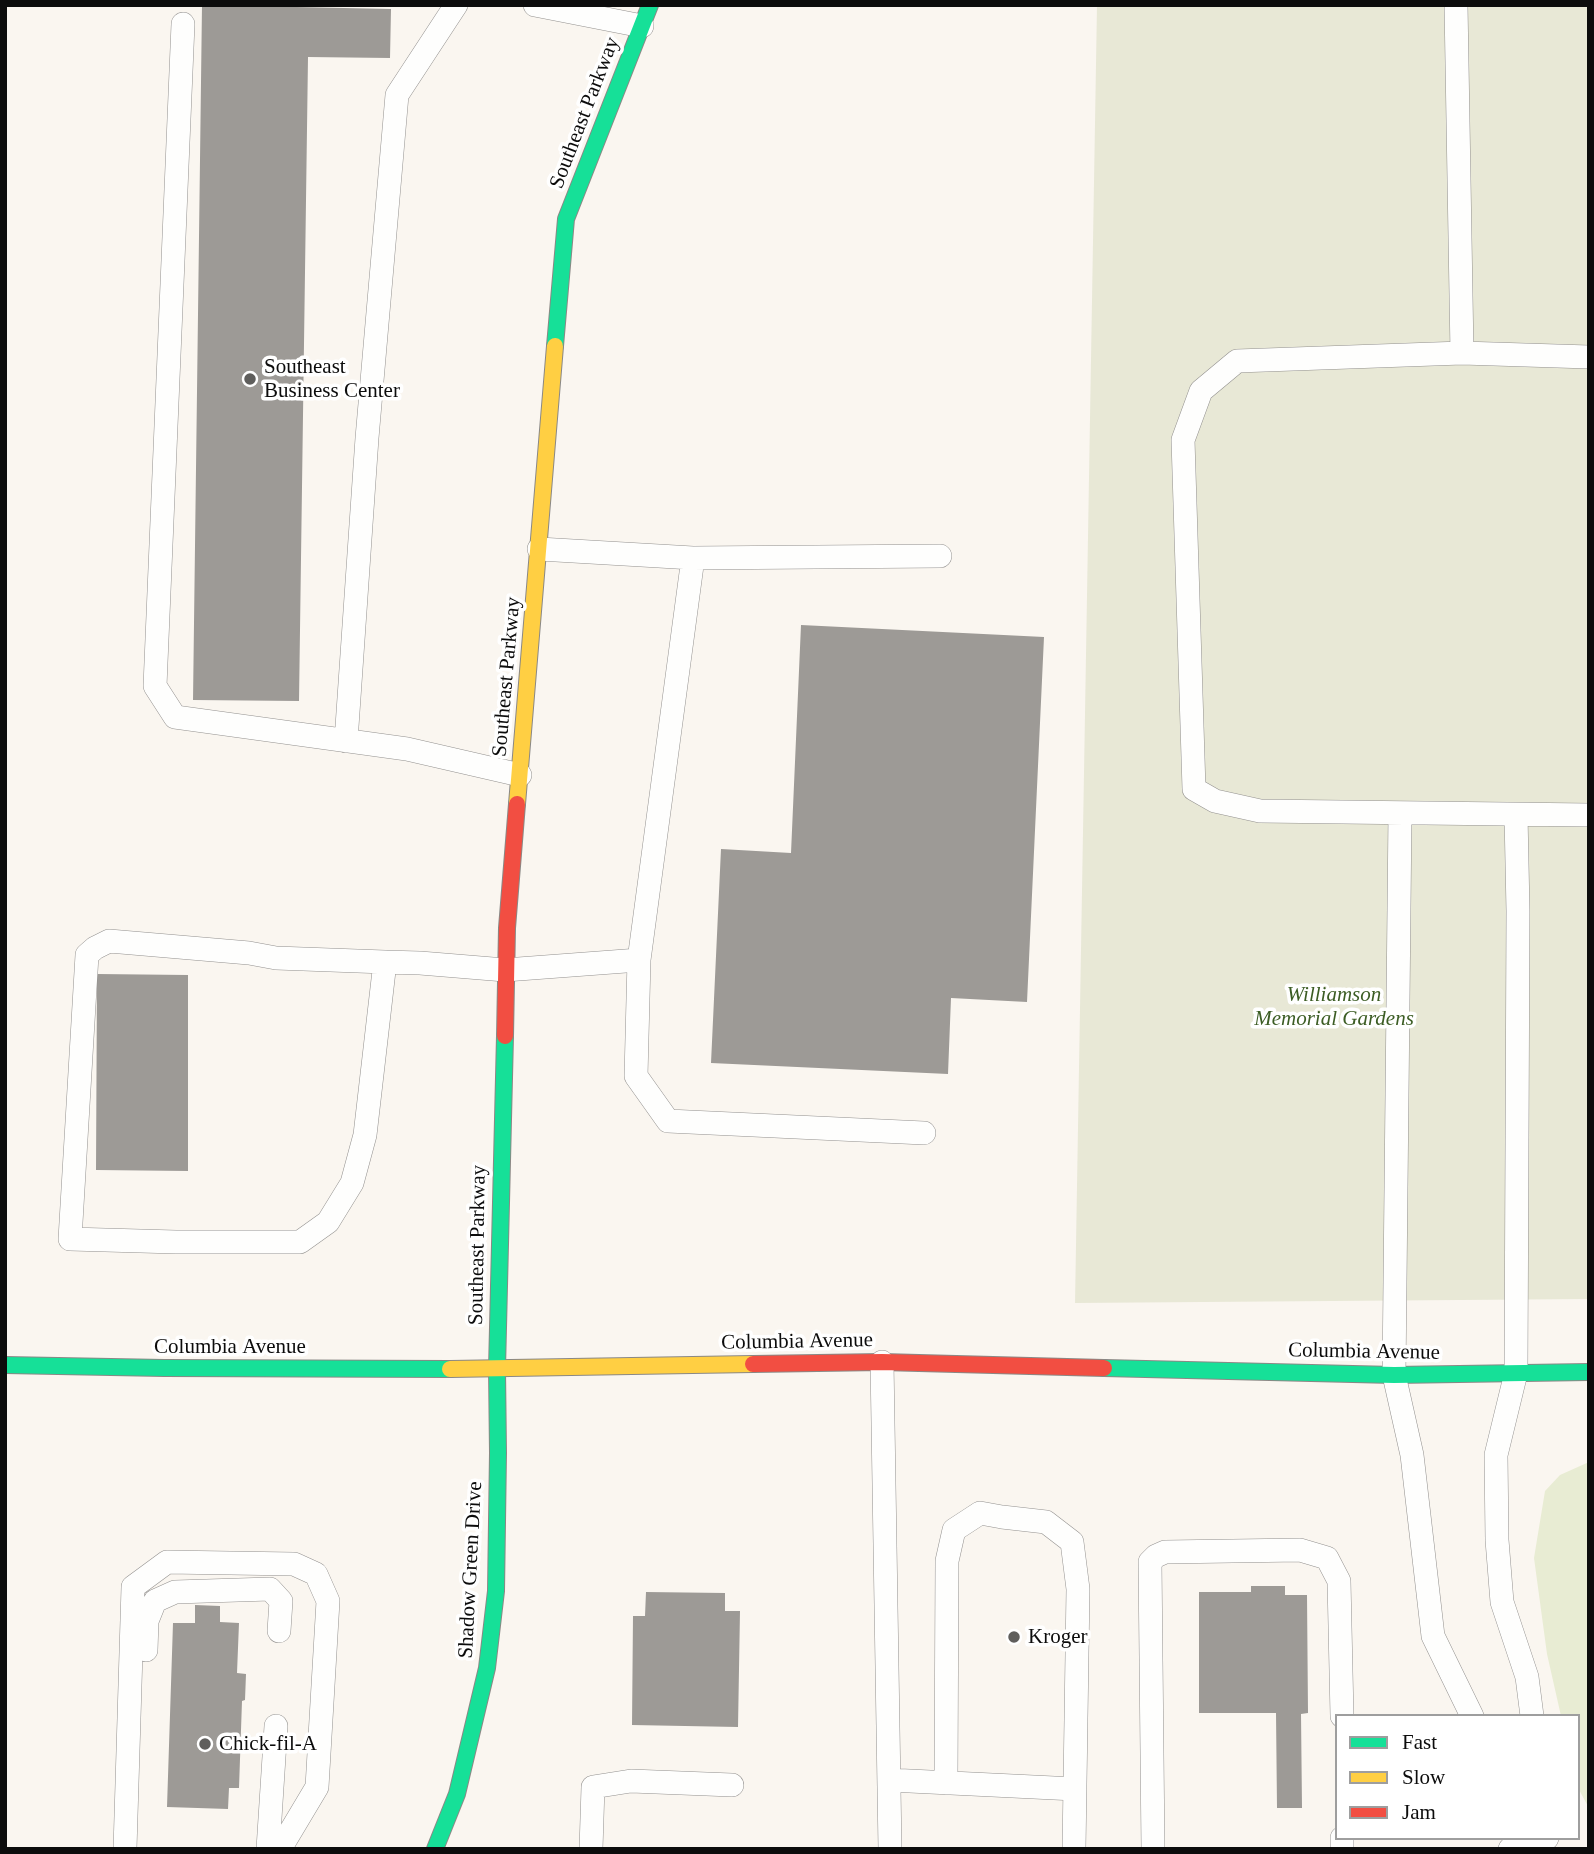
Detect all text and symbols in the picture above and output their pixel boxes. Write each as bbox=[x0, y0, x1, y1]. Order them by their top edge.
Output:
street label: Southeast Parkway bbox=[544, 34, 626, 192]
place label: Southeast Business Center bbox=[264, 354, 400, 404]
marker: Southeast Business Center bbox=[242, 371, 258, 387]
street label: Southeast Parkway bbox=[487, 596, 527, 758]
park label: Williamson Memorial Gardens bbox=[1254, 982, 1414, 1032]
street label: Southeast Parkway bbox=[464, 1165, 492, 1325]
street label: Columbia Avenue bbox=[721, 1328, 873, 1356]
street label: Columbia Avenue bbox=[154, 1334, 306, 1360]
street label: Columbia Avenue bbox=[1288, 1338, 1440, 1366]
street label: Shadow Green Drive bbox=[454, 1481, 488, 1659]
place label: Kroger bbox=[1028, 1624, 1087, 1650]
marker: Kroger bbox=[1006, 1629, 1022, 1645]
legend bbox=[1335, 1714, 1580, 1840]
text: Fast bbox=[1402, 1730, 1437, 1754]
place label: Chick-fil-A bbox=[219, 1731, 317, 1757]
marker: Chick-fil-A bbox=[197, 1736, 213, 1752]
text: Slow bbox=[1402, 1765, 1445, 1789]
text: Jam bbox=[1402, 1800, 1436, 1824]

